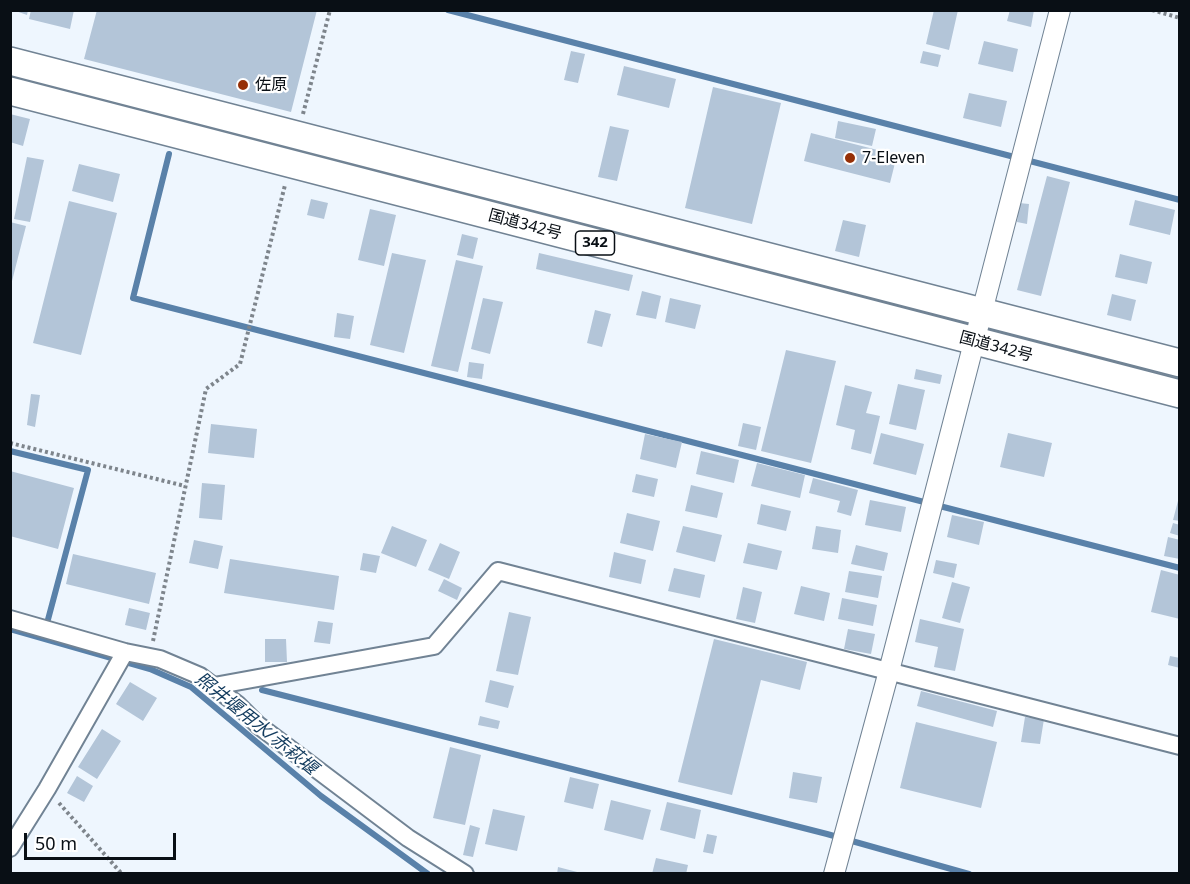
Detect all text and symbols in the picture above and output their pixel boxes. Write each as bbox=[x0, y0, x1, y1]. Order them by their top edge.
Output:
place label: 佐原 bbox=[255, 75, 287, 95]
marker: 佐原 bbox=[236, 78, 250, 92]
place label: 7-Eleven bbox=[862, 148, 925, 168]
marker: 7-Eleven bbox=[843, 151, 857, 165]
street label: 国道342号 bbox=[486, 206, 564, 244]
road number: 342 bbox=[576, 231, 614, 255]
street label: 国道342号 bbox=[957, 328, 1035, 366]
water label: 照井堰用水/赤萩堰 bbox=[191, 668, 321, 780]
scale bar bbox=[27, 821, 178, 859]
text: 50 m bbox=[35, 831, 77, 855]

